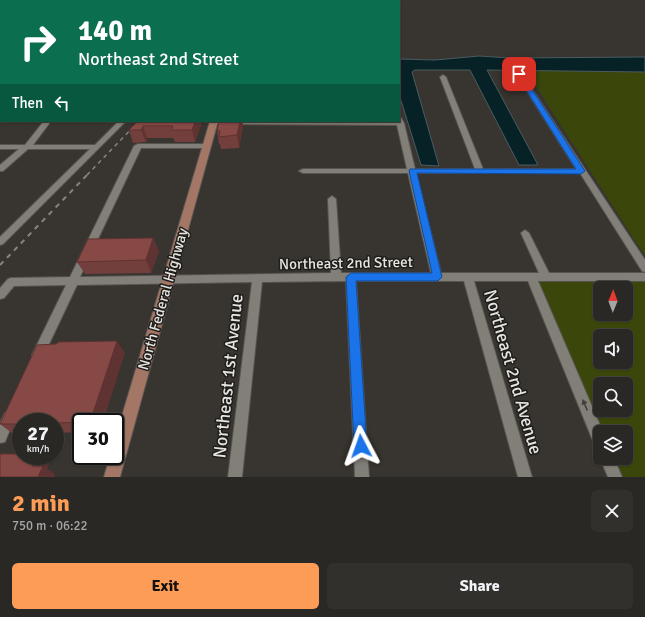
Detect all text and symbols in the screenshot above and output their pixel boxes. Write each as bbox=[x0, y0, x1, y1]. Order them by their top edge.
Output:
text: 140 m bbox=[78, 14, 152, 48]
icon: right bbox=[12, 16, 64, 68]
text: Northeast 2nd Street bbox=[78, 48, 239, 70]
pin bbox=[502, 57, 536, 91]
icon: arrive bbox=[508, 63, 530, 85]
icon: left bbox=[51, 92, 73, 114]
text: Then bbox=[12, 94, 43, 112]
street label: North Federal Highway bbox=[134, 226, 192, 372]
street label: Northeast 2nd Street bbox=[279, 253, 413, 273]
north arrow bbox=[593, 281, 633, 321]
map controls bbox=[593, 281, 633, 465]
street label: Northeast 2nd Avenue bbox=[479, 287, 547, 457]
street label: Northeast 1st Avenue bbox=[208, 293, 248, 459]
button: sound bbox=[593, 329, 633, 369]
button: search bbox=[593, 377, 633, 417]
one-way arrow bbox=[582, 400, 588, 411]
speed limit sign: 30 bbox=[72, 413, 124, 465]
text: 27 bbox=[27, 421, 49, 446]
position arrow bbox=[340, 425, 382, 467]
button: layers bbox=[593, 425, 633, 465]
text: km/h bbox=[27, 443, 49, 455]
text: 2 min bbox=[12, 488, 70, 518]
button: close bbox=[591, 490, 633, 532]
text: 750 m · 06:22 bbox=[12, 518, 88, 534]
button: Exit bbox=[12, 563, 319, 609]
button: Share bbox=[327, 563, 633, 609]

